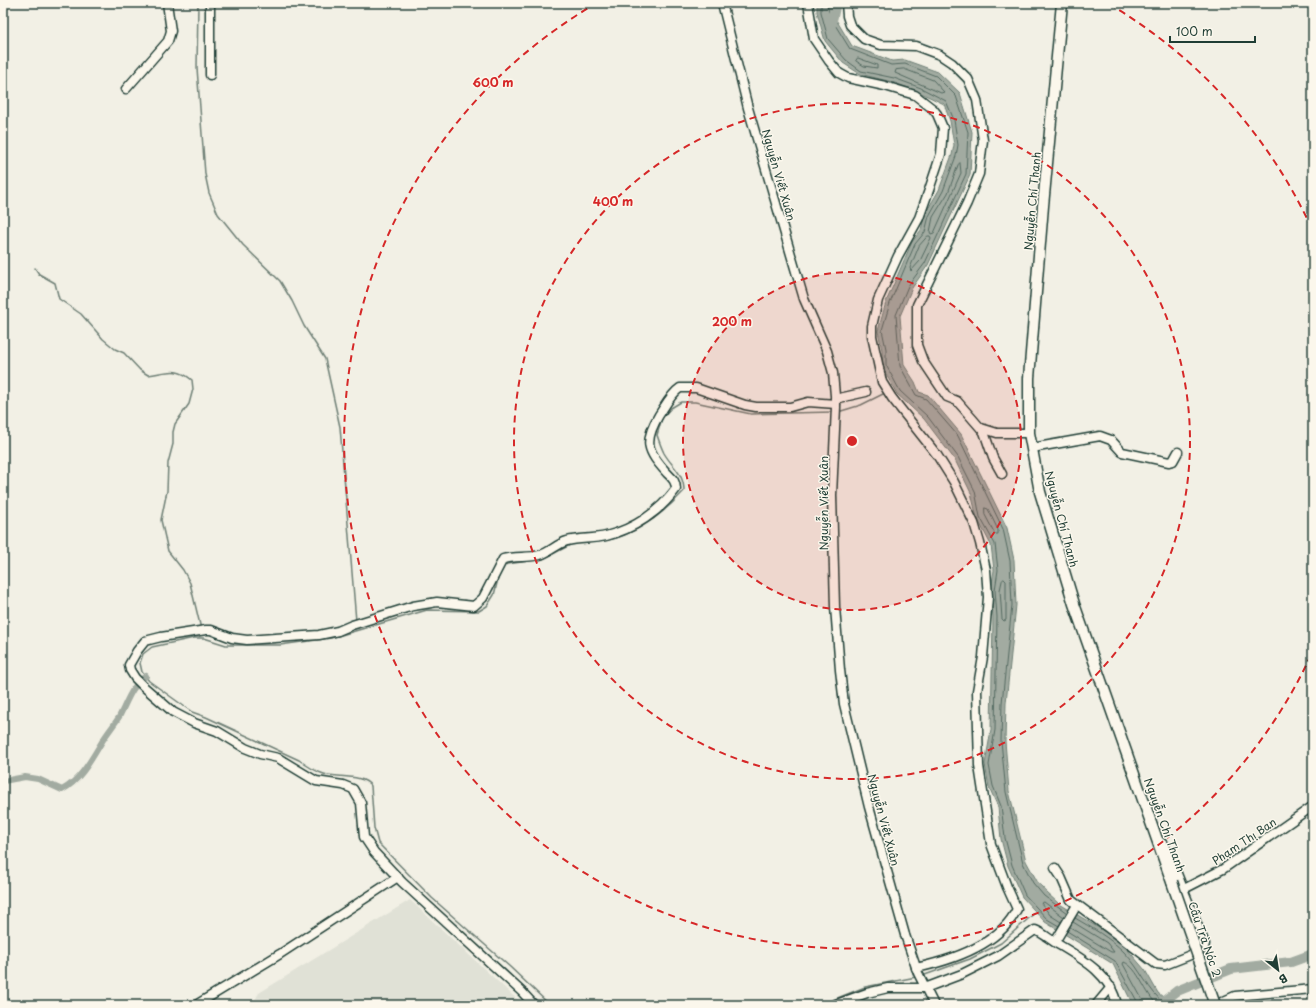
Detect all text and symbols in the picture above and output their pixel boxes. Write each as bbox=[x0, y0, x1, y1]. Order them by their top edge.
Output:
scale bar bbox=[1170, 18, 1255, 44]
text: 100 m bbox=[1176, 22, 1213, 40]
text: 600 m bbox=[473, 73, 513, 91]
street label: Nguyễn Viết Xuân bbox=[758, 127, 800, 223]
street label: Nguyễn Chí Thanh bbox=[1019, 151, 1045, 251]
text: 400 m bbox=[593, 192, 633, 210]
text: 200 m bbox=[712, 312, 752, 330]
centre of rings bbox=[845, 434, 859, 448]
street label: Nguyễn Viết Xuân bbox=[815, 456, 832, 550]
street label: Nguyễn Chí Thanh bbox=[1041, 469, 1083, 569]
street label: Nguyễn Viết Xuân bbox=[864, 772, 904, 868]
street label: Nguyễn Chí Thanh bbox=[1140, 776, 1190, 874]
street label: Phạm Thị Ban bbox=[1209, 813, 1279, 869]
street label: Cầu Trà Nóc 2 bbox=[1184, 899, 1226, 979]
north arrow bbox=[1258, 950, 1298, 990]
text: B bbox=[1275, 970, 1291, 989]

